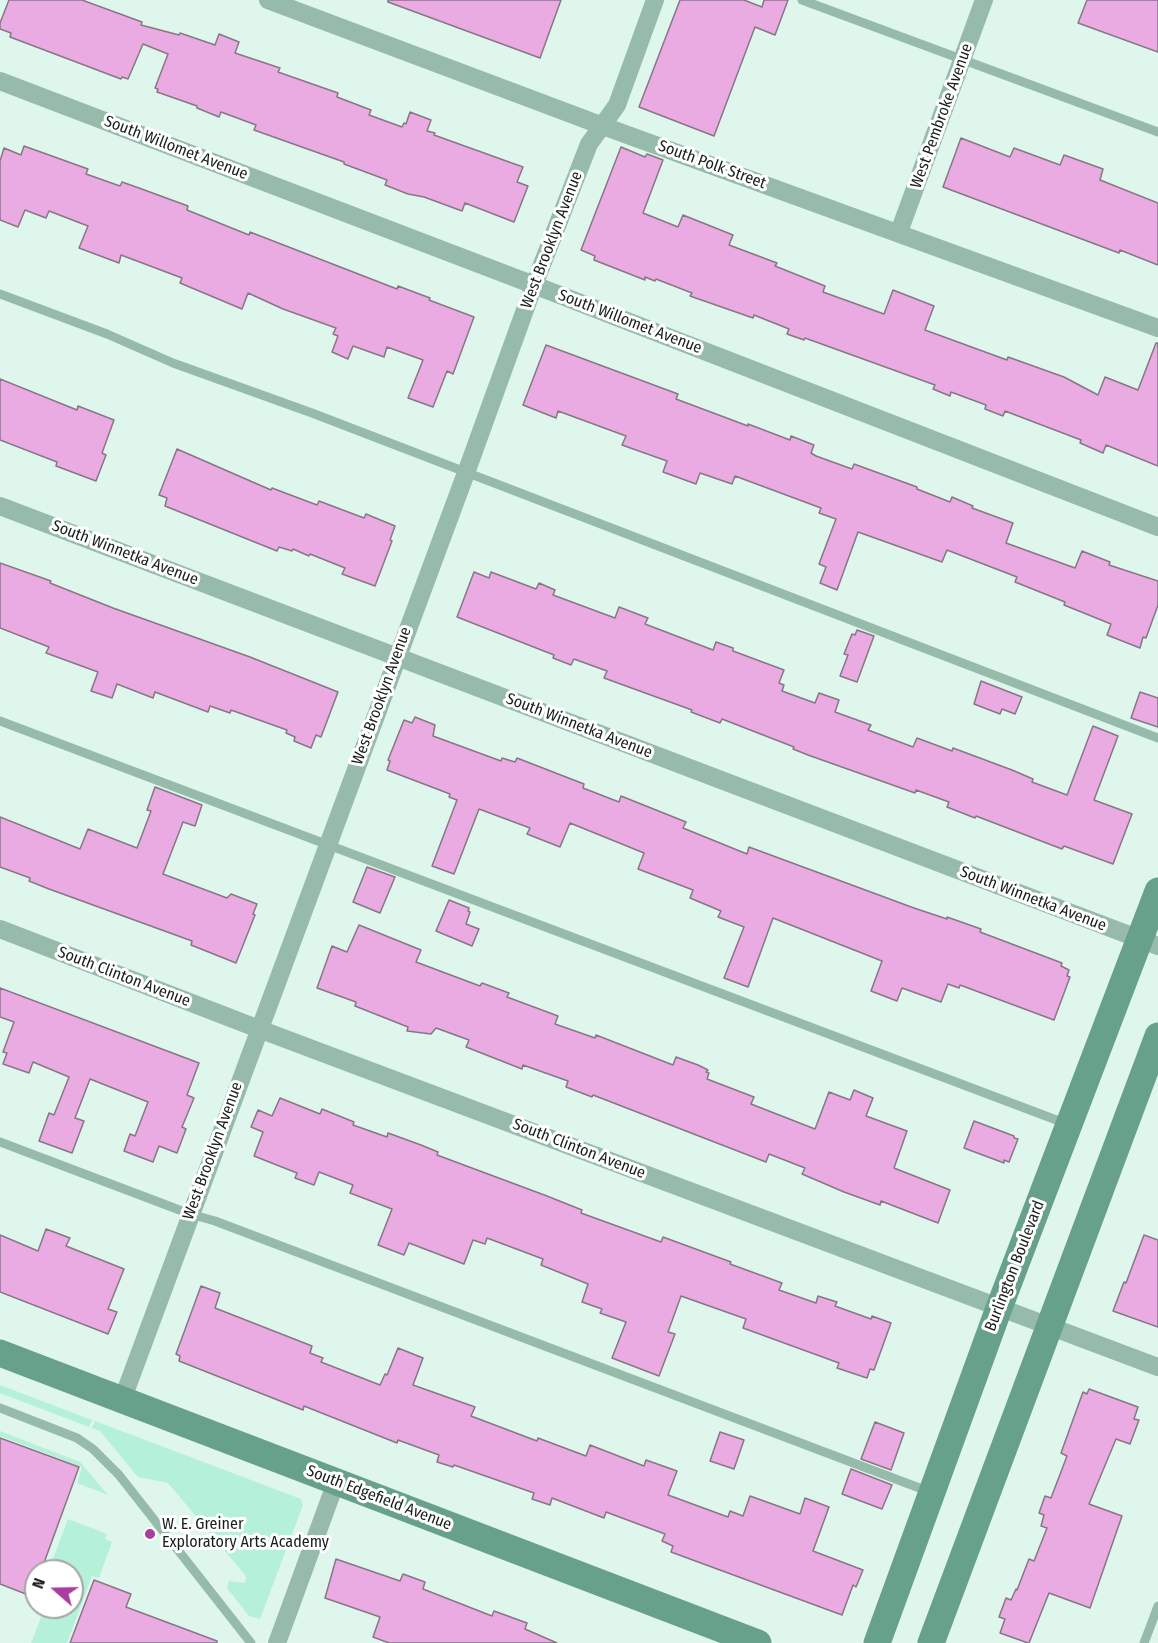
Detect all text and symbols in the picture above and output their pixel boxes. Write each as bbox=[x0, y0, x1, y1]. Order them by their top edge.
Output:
street label: West Pembroke Avenue bbox=[907, 41, 977, 191]
street label: South Willomet Avenue bbox=[102, 112, 250, 184]
street label: South Polk Street bbox=[656, 137, 768, 193]
street label: West Brooklyn Avenue bbox=[517, 169, 587, 311]
street label: South Willomet Avenue bbox=[556, 286, 704, 358]
street label: South Winnetka Avenue bbox=[49, 516, 201, 590]
street label: West Brooklyn Avenue bbox=[348, 624, 416, 768]
street label: South Winnetka Avenue bbox=[503, 689, 655, 763]
street label: South Winnetka Avenue bbox=[957, 862, 1109, 936]
street label: South Clinton Avenue bbox=[55, 943, 193, 1011]
street label: West Brooklyn Avenue bbox=[179, 1079, 247, 1223]
street label: South Clinton Avenue bbox=[510, 1115, 648, 1183]
street label: Burlington Boulevard bbox=[981, 1198, 1049, 1334]
street label: South Edgefield Avenue bbox=[304, 1461, 454, 1535]
place label: W. E. Greiner Exploratory Arts Academy bbox=[162, 1515, 329, 1553]
marker: W. E. Greiner Exploratory Arts Academy bbox=[143, 1527, 157, 1541]
north arrow bbox=[24, 1559, 84, 1619]
text: N bbox=[28, 1576, 49, 1591]

